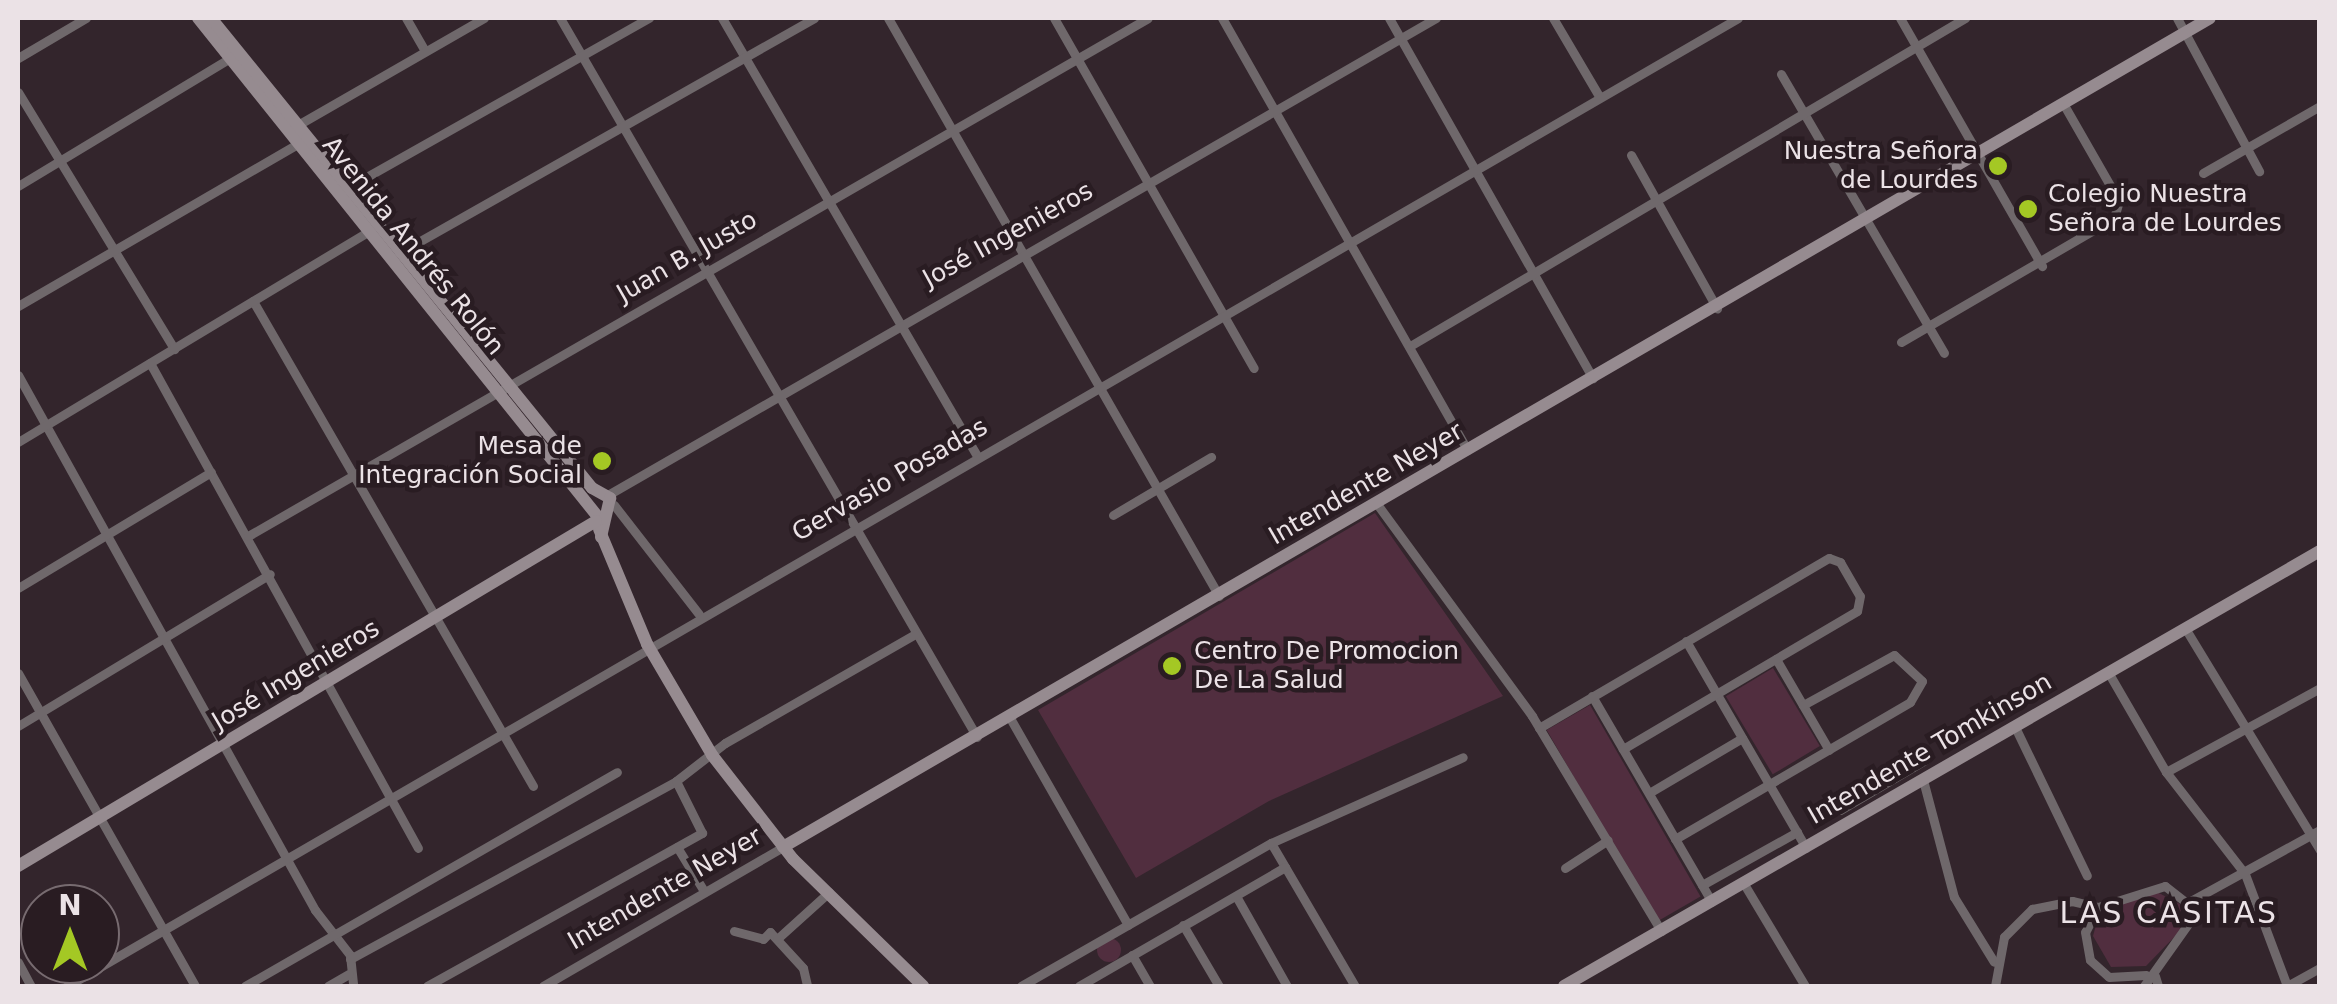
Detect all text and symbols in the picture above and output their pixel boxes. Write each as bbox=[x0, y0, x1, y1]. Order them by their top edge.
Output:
street label: Avenida Andrés Rolón bbox=[316, 131, 510, 361]
place label: Nuestra Señora de Lourdes bbox=[1784, 137, 1978, 196]
marker: Nuestra Señora de Lourdes bbox=[1987, 155, 2009, 177]
street label: José Ingenieros bbox=[918, 176, 1098, 294]
place label: Colegio Nuestra Señora de Lourdes bbox=[2048, 180, 2282, 239]
marker: Colegio Nuestra Señora de Lourdes bbox=[2017, 198, 2039, 220]
street label: Juan B. Justo bbox=[612, 205, 762, 309]
street label: Gervasio Posadas bbox=[787, 412, 993, 548]
street label: Intendente Neyer bbox=[1264, 416, 1468, 552]
place label: Mesa de Integración Social bbox=[358, 432, 582, 491]
marker: Mesa de Integración Social bbox=[591, 450, 613, 472]
street label: José Ingenieros bbox=[207, 613, 385, 737]
place label: Centro De Promocion De La Salud bbox=[1194, 637, 1459, 696]
marker: Centro De Promocion De La Salud bbox=[1159, 653, 1185, 679]
street label: Intendente Tomkinson bbox=[1803, 667, 2057, 831]
street label: Intendente Neyer bbox=[563, 821, 767, 957]
north arrow bbox=[20, 884, 120, 984]
text: N bbox=[58, 889, 82, 922]
district label: LAS CASITAS bbox=[2060, 895, 2278, 931]

